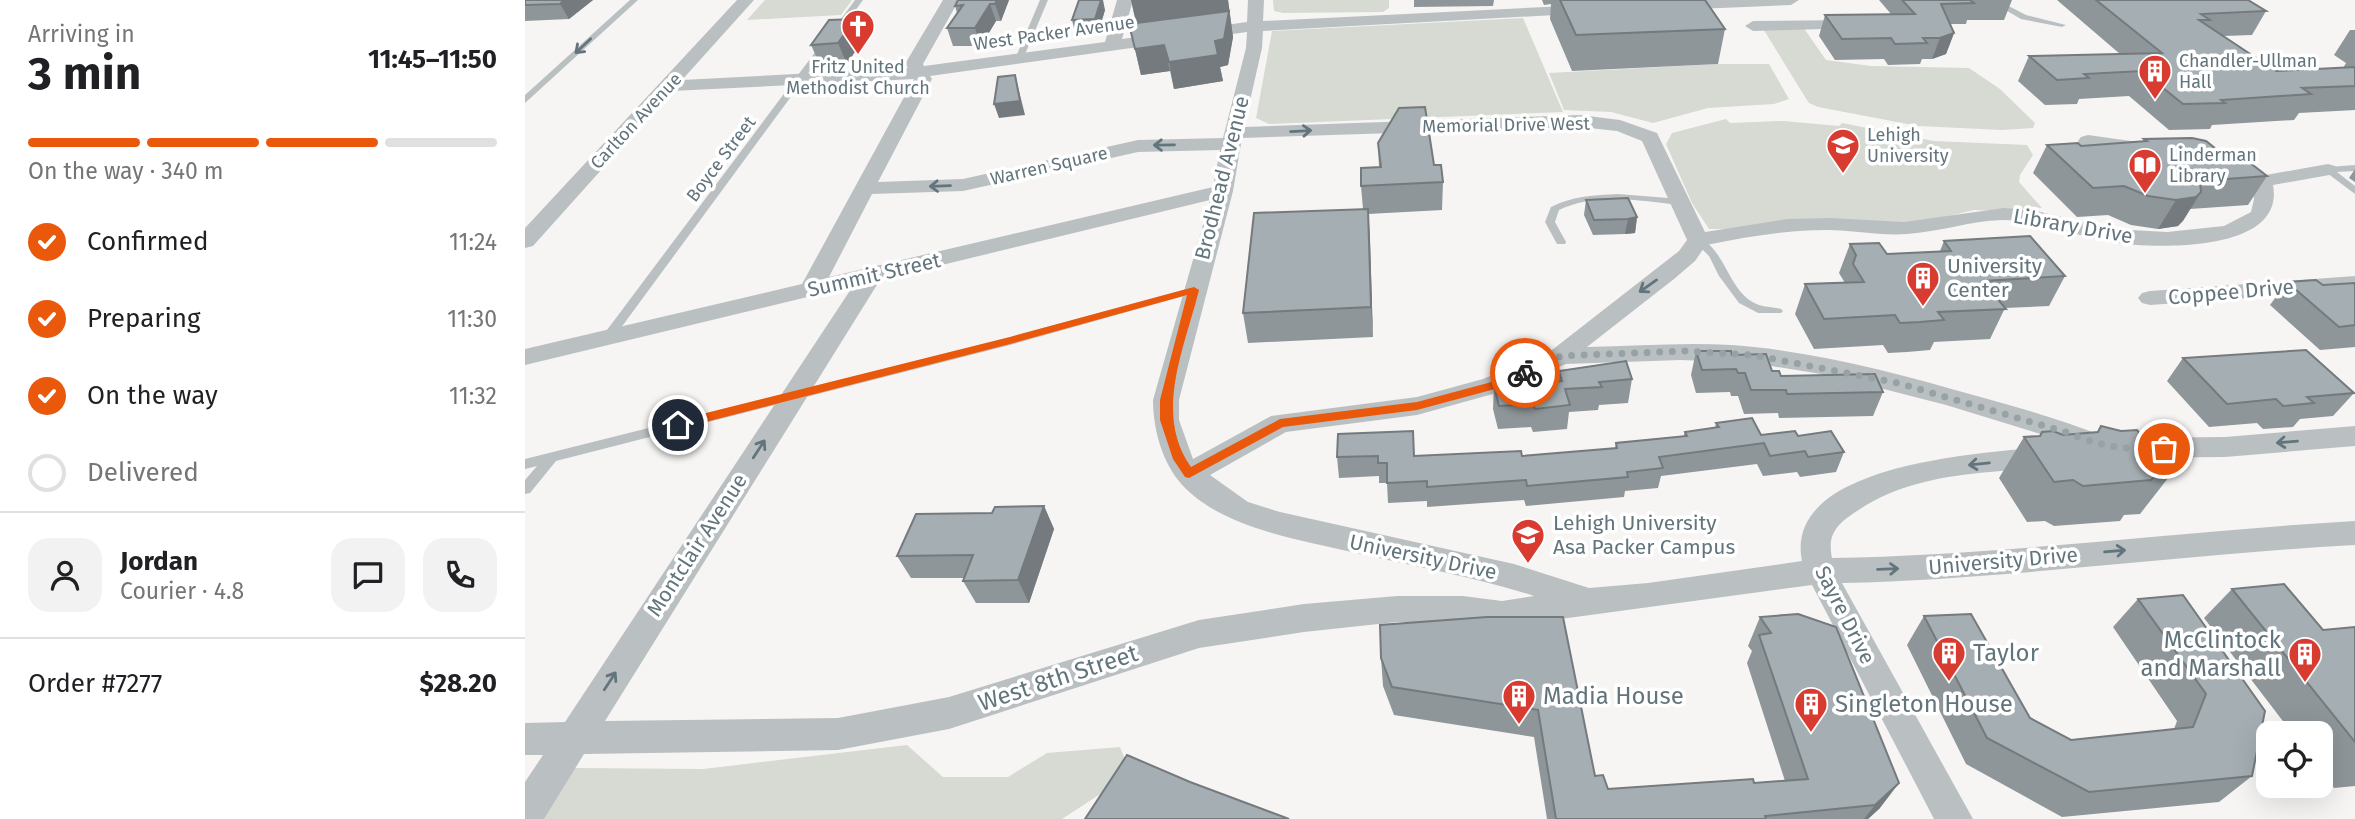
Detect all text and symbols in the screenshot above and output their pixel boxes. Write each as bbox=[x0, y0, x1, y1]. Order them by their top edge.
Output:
church icon: Fritz United Methodist Church bbox=[839, 7, 877, 56]
street label: West Packer Avenue bbox=[972, 11, 1136, 55]
text: Arriving in bbox=[28, 20, 135, 48]
one-way arrow bbox=[574, 38, 592, 54]
text: 11:45–11:50 bbox=[368, 44, 497, 75]
text: 3 min bbox=[28, 46, 141, 101]
place label: Chandler-Ullman Hall bbox=[2179, 50, 2317, 93]
building icon: Chandler-Ullman Hall bbox=[2136, 52, 2174, 101]
place label: Fritz United Methodist Church bbox=[786, 56, 930, 99]
street label: Carlton Avenue bbox=[586, 68, 686, 174]
street label: Brodhead Avenue bbox=[1189, 93, 1255, 263]
street label: Boyce Street bbox=[682, 111, 761, 206]
street label: Memorial Drive West bbox=[1422, 113, 1591, 137]
one-way arrow bbox=[1290, 124, 1313, 137]
place label: Lehigh University bbox=[1867, 124, 1949, 167]
school or university icon: Lehigh University bbox=[1824, 126, 1862, 175]
one-way arrow bbox=[1152, 139, 1175, 152]
street label: Warren Square bbox=[988, 142, 1110, 190]
place label: Linderman Library bbox=[2169, 144, 2257, 187]
library icon: Linderman Library bbox=[2126, 146, 2164, 195]
text: On the way · 340 m bbox=[28, 157, 224, 185]
one-way arrow bbox=[929, 179, 952, 192]
street label: Library Drive bbox=[2011, 203, 2135, 249]
icon: check bbox=[28, 223, 66, 261]
text: Confirmed bbox=[87, 226, 208, 257]
text: 11:24 bbox=[449, 228, 497, 256]
street label: Summit Street bbox=[805, 247, 943, 303]
place label: University Center bbox=[1947, 253, 2043, 303]
building icon: University Center bbox=[1904, 259, 1942, 308]
street label: Coppee Drive bbox=[2167, 274, 2295, 310]
one-way arrow bbox=[1639, 279, 1658, 293]
icon: check bbox=[28, 300, 66, 338]
text: Preparing bbox=[87, 303, 200, 334]
text: 11:30 bbox=[447, 305, 497, 333]
courier bbox=[1490, 338, 1560, 408]
icon: bike bbox=[1506, 354, 1544, 392]
icon: check bbox=[28, 377, 66, 415]
text: On the way bbox=[87, 380, 218, 411]
text: 11:32 bbox=[449, 382, 497, 410]
pin bbox=[648, 395, 708, 455]
icon: home bbox=[659, 406, 697, 444]
pin bbox=[2134, 419, 2194, 479]
icon: bag bbox=[2145, 430, 2183, 468]
one-way arrow bbox=[2276, 436, 2299, 449]
one-way arrow bbox=[753, 439, 767, 459]
text: Delivered bbox=[87, 457, 199, 488]
one-way arrow bbox=[1969, 458, 1991, 471]
street label: Montclair Avenue bbox=[641, 469, 753, 621]
place label: Lehigh University Asa Packer Campus bbox=[1553, 510, 1735, 560]
school or university icon: Lehigh University Asa Packer Campus bbox=[1509, 516, 1547, 565]
street label: University Drive bbox=[1347, 529, 1499, 585]
button: person bbox=[28, 538, 102, 612]
button: chat bbox=[331, 538, 405, 612]
button: phone bbox=[423, 538, 497, 612]
street label: University Drive bbox=[1927, 542, 2079, 580]
one-way arrow bbox=[2103, 544, 2126, 557]
text: Jordan bbox=[120, 546, 198, 577]
street label: Sayre Drive bbox=[1809, 562, 1881, 668]
one-way arrow bbox=[1877, 563, 1900, 576]
text: Courier · 4.8 bbox=[120, 577, 244, 605]
place label: McClintock and Marshall bbox=[2140, 626, 2282, 682]
building icon: Taylor bbox=[1930, 634, 1968, 683]
building icon: McClintock and Marshall bbox=[2286, 635, 2324, 684]
street label: West 8th Street bbox=[975, 639, 1142, 717]
place label: Taylor bbox=[1973, 639, 2040, 667]
text: Order #7277 bbox=[28, 668, 162, 699]
text: $28.20 bbox=[420, 668, 497, 699]
one-way arrow bbox=[604, 672, 618, 692]
building icon: Madia House bbox=[1500, 677, 1538, 726]
place label: Madia House bbox=[1543, 682, 1684, 710]
building icon: Singleton House bbox=[1792, 685, 1830, 734]
place label: Singleton House bbox=[1835, 690, 2013, 718]
map controls bbox=[2256, 721, 2333, 798]
button: locate bbox=[2256, 721, 2333, 798]

